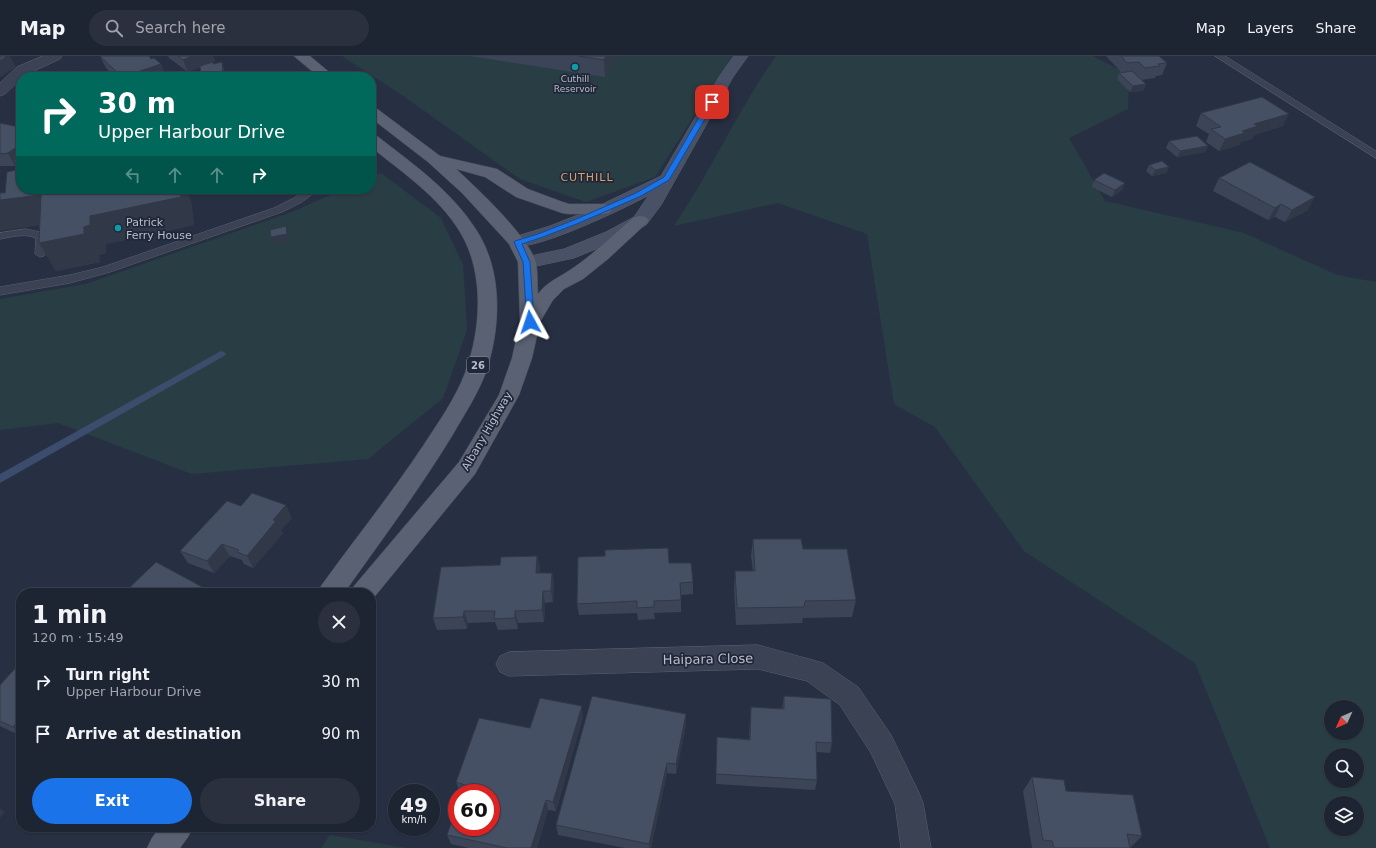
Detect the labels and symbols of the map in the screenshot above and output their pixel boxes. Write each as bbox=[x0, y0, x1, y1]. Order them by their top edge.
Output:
marker: Cuthill Reservoir bbox=[570, 62, 580, 72]
place label: Cuthill Reservoir bbox=[554, 74, 596, 94]
pin bbox=[695, 85, 729, 119]
district label: CUTHILL bbox=[560, 171, 614, 184]
place label: Patrick Ferry House bbox=[126, 216, 192, 242]
marker: Patrick Ferry House bbox=[113, 223, 123, 233]
position arrow bbox=[509, 301, 551, 343]
road number: 26 bbox=[467, 357, 489, 373]
street label: Albany Highway bbox=[459, 389, 515, 473]
street label: Haipara Close bbox=[663, 651, 753, 667]
north arrow bbox=[1324, 700, 1364, 740]
speed limit sign: 60 bbox=[448, 784, 500, 836]

